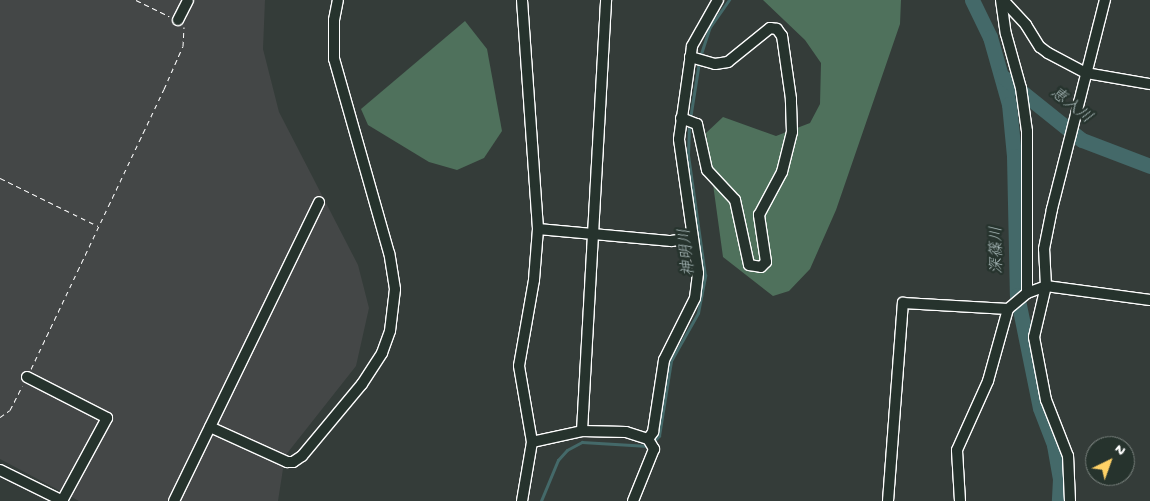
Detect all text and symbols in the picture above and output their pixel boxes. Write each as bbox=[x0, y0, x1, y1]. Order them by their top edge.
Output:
water label: 恵入川 bbox=[1045, 85, 1095, 129]
water label: 深篠川 bbox=[989, 226, 1009, 274]
water label: 神明川 bbox=[677, 227, 701, 277]
north arrow bbox=[1085, 436, 1135, 486]
text: N bbox=[1111, 441, 1129, 460]

